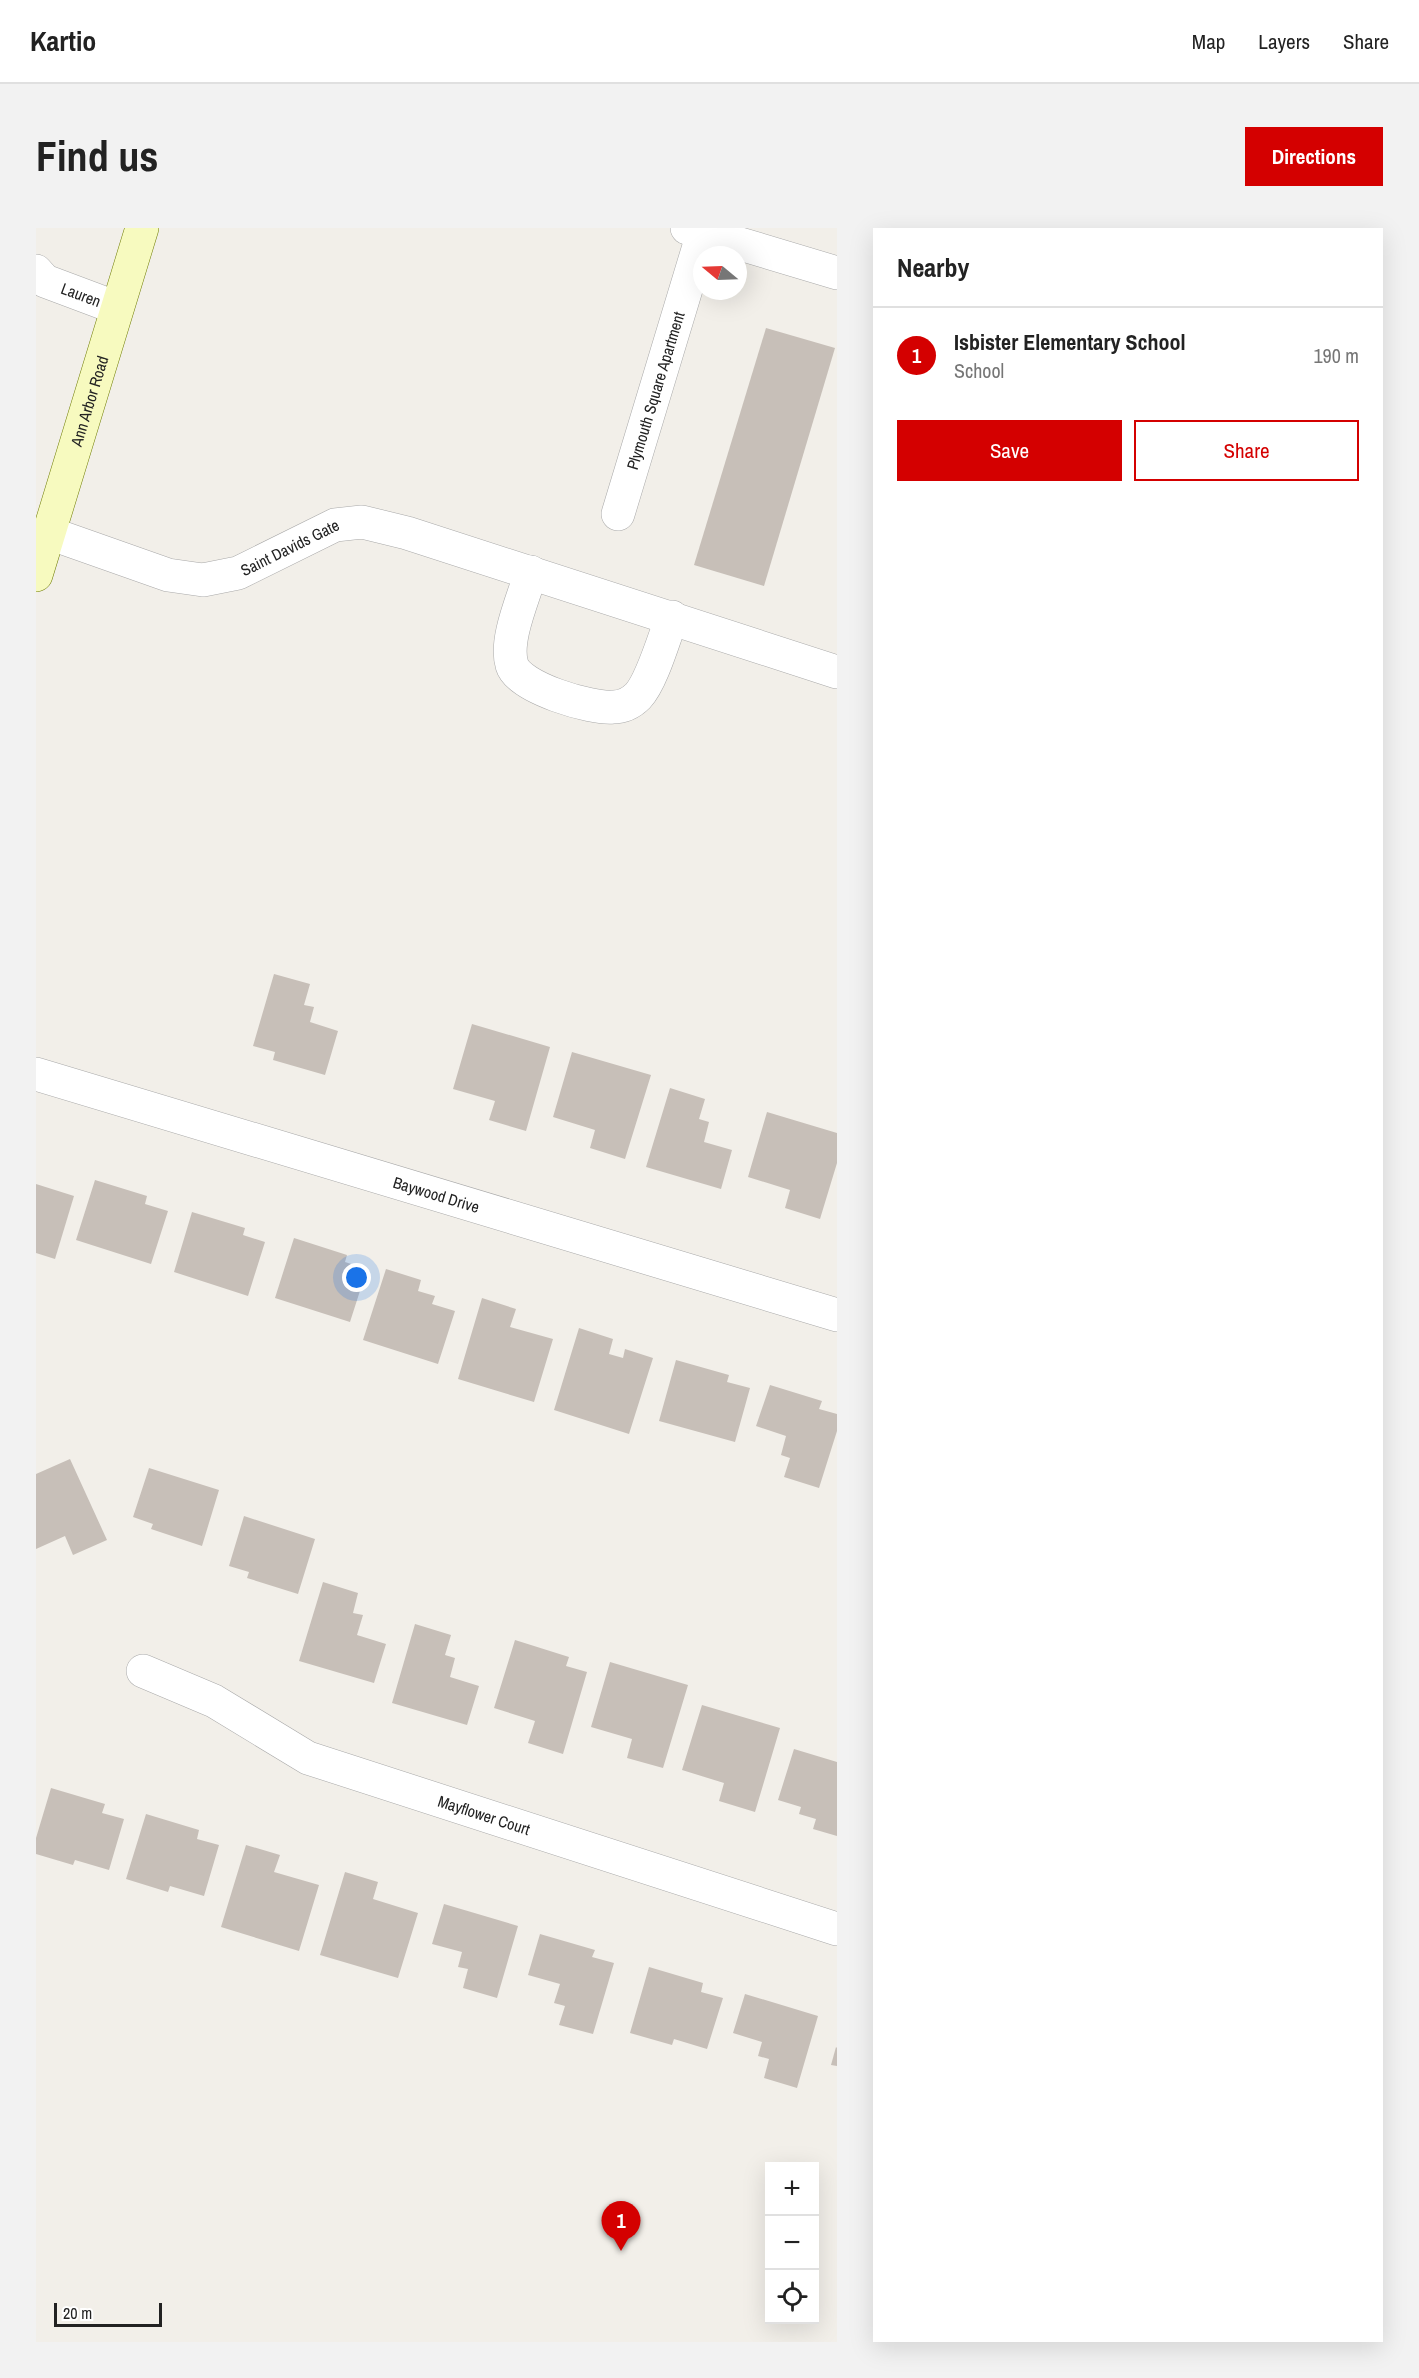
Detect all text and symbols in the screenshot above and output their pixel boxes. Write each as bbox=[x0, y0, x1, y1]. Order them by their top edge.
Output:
text: Kartio bbox=[30, 22, 96, 60]
text: Map bbox=[1192, 27, 1225, 56]
text: Layers bbox=[1258, 27, 1310, 56]
text: Share bbox=[1343, 27, 1389, 56]
button: Directions bbox=[1245, 127, 1383, 186]
text: Find us bbox=[36, 128, 158, 184]
north arrow bbox=[693, 246, 747, 300]
text: Nearby bbox=[897, 250, 969, 285]
street label: Lauren bbox=[58, 277, 104, 312]
street label: Plymouth Square Apartment bbox=[621, 308, 690, 472]
text: Isbister Elementary School bbox=[954, 327, 1186, 357]
text: 1 bbox=[912, 342, 921, 369]
text: 190 m bbox=[1313, 342, 1359, 369]
street label: Ann Arbor Road bbox=[65, 353, 113, 450]
text: School bbox=[954, 357, 1004, 384]
button: Save bbox=[897, 420, 1122, 481]
button: Share bbox=[1134, 420, 1359, 481]
street label: Saint Davids Gate bbox=[237, 514, 343, 581]
street label: Baywood Drive bbox=[390, 1171, 482, 1218]
your location bbox=[342, 1263, 371, 1292]
street label: Mayflower Court bbox=[435, 1790, 533, 1840]
map controls bbox=[765, 2162, 819, 2324]
button: + bbox=[765, 2162, 819, 2216]
pin: 1 bbox=[602, 2202, 640, 2251]
button: − bbox=[765, 2216, 819, 2270]
button: locate bbox=[765, 2270, 819, 2324]
scale bar bbox=[54, 2300, 162, 2328]
text: 20 m bbox=[63, 2302, 92, 2324]

